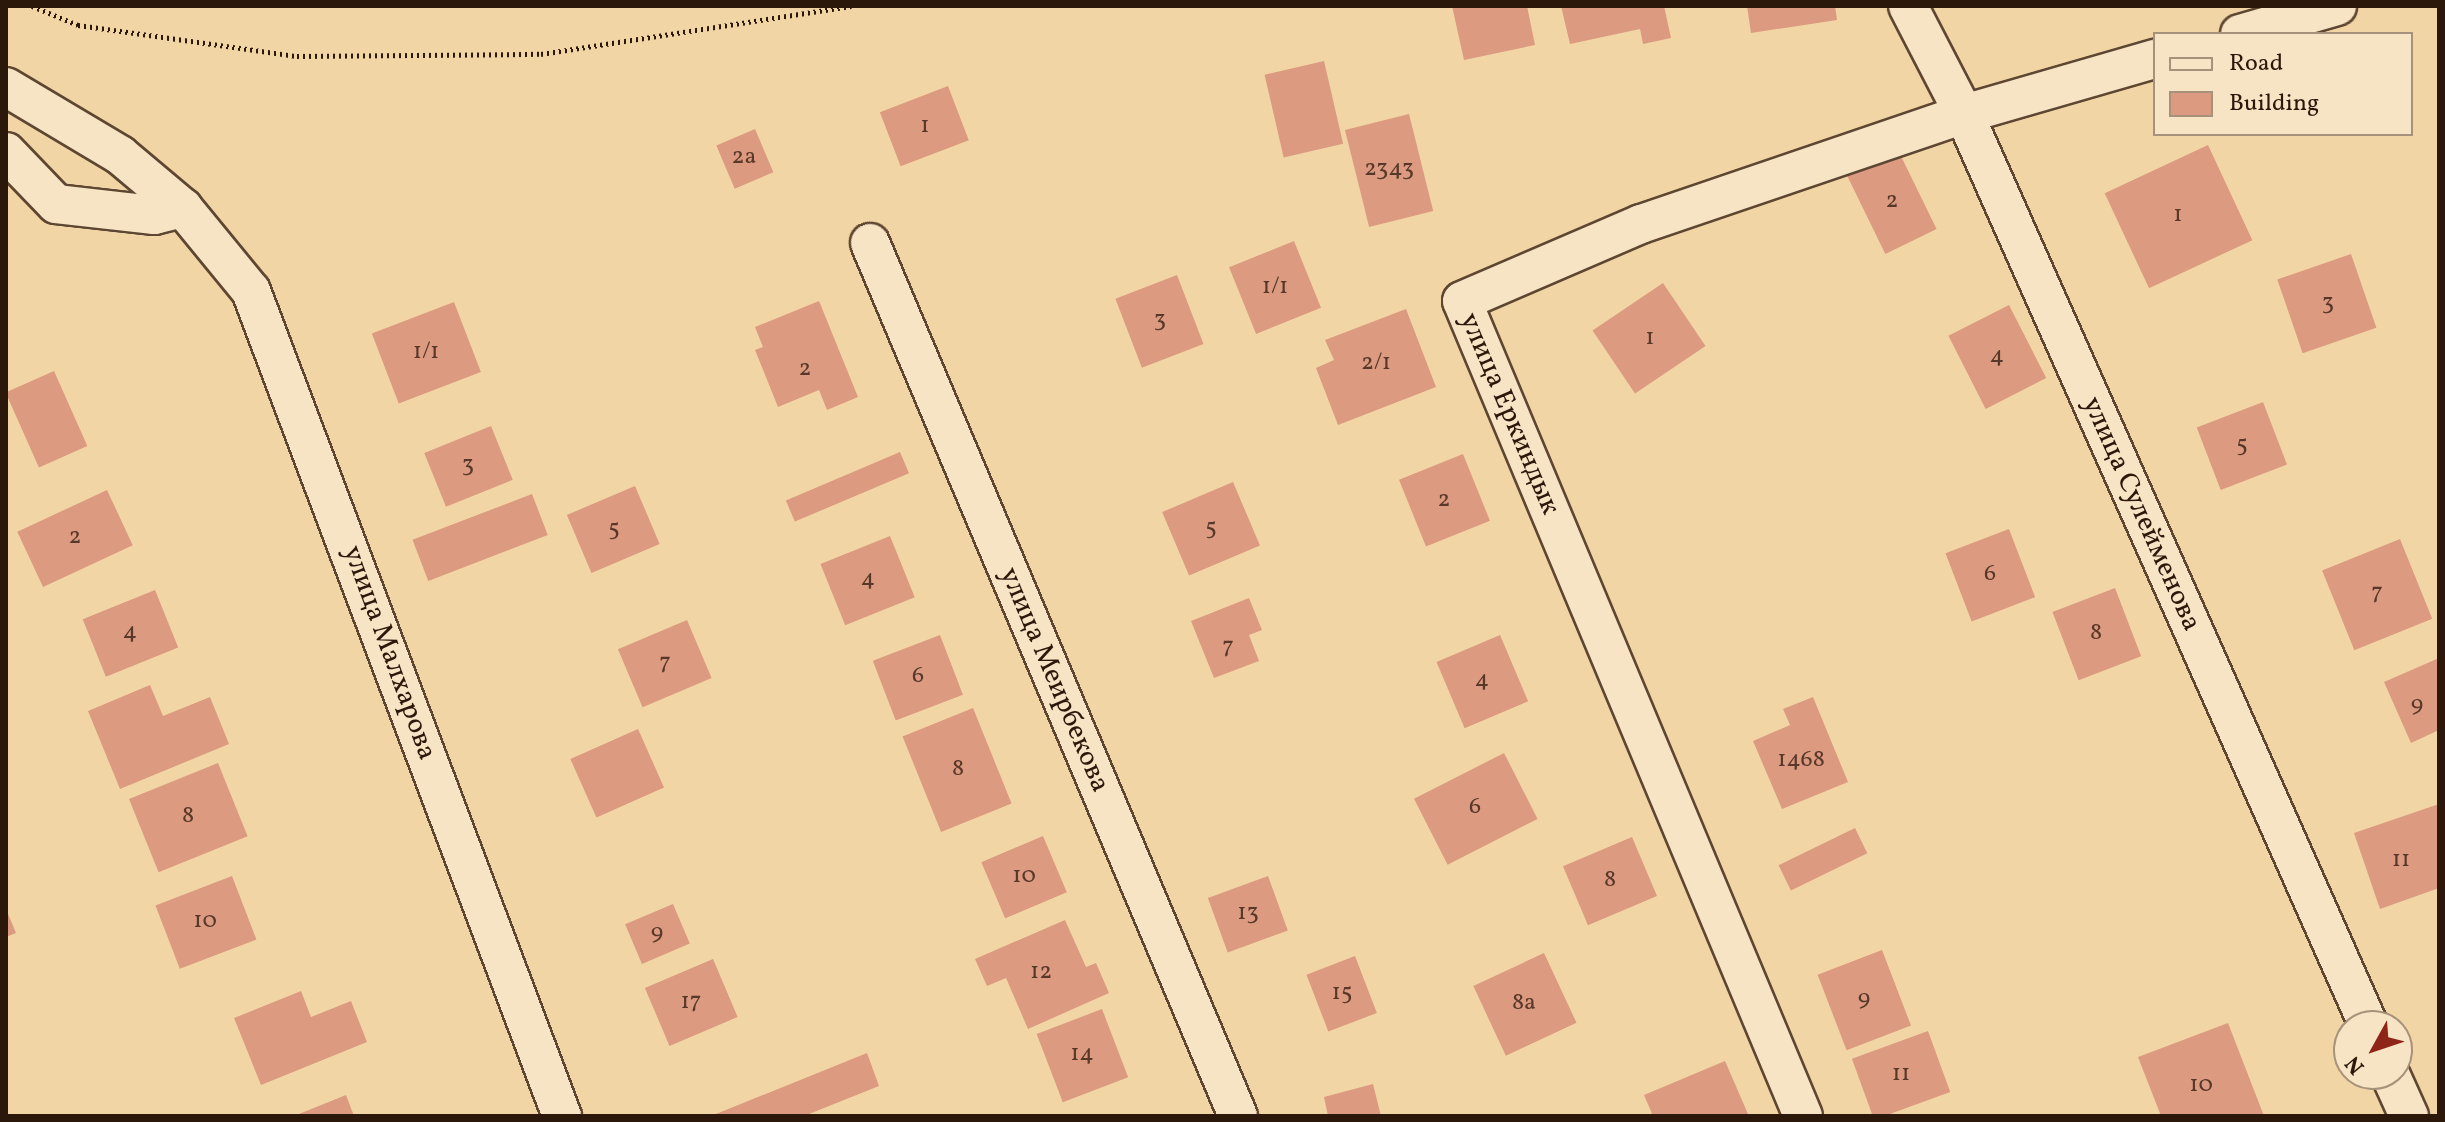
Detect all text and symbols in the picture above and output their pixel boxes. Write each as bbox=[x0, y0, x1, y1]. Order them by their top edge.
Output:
legend bbox=[2153, 32, 2413, 136]
text: Road bbox=[2229, 47, 2283, 81]
text: Building bbox=[2229, 87, 2319, 121]
house number: 1 bbox=[920, 113, 930, 141]
house number: 2а bbox=[732, 144, 756, 172]
house number: 2343 bbox=[1364, 156, 1414, 184]
house number: 2 bbox=[1886, 188, 1898, 216]
house number: 1 bbox=[2173, 202, 2183, 230]
house number: 1/1 bbox=[1262, 274, 1288, 302]
house number: 3 bbox=[2322, 290, 2334, 318]
house number: 3 bbox=[1154, 307, 1166, 335]
street label: улица Еркиндык bbox=[1451, 308, 1567, 520]
house number: 1 bbox=[1645, 325, 1655, 353]
house number: 1/1 bbox=[413, 339, 439, 367]
house number: 4 bbox=[1990, 343, 2004, 371]
house number: 2/1 bbox=[1361, 350, 1391, 378]
house number: 2 bbox=[799, 356, 811, 384]
street label: улица Сулейменова bbox=[2074, 392, 2208, 636]
house number: 5 bbox=[2236, 432, 2248, 460]
house number: 3 bbox=[462, 452, 474, 480]
house number: 2 bbox=[1438, 487, 1450, 515]
house number: 5 bbox=[1205, 515, 1217, 543]
house number: 5 bbox=[608, 516, 620, 544]
house number: 2 bbox=[69, 524, 81, 552]
street label: улица Малхарова bbox=[335, 541, 443, 765]
house number: 6 bbox=[1984, 561, 1996, 589]
street label: улица Меирбекова bbox=[991, 562, 1117, 798]
house number: 4 bbox=[861, 566, 875, 594]
house number: 7 bbox=[2371, 580, 2383, 608]
house number: 4 bbox=[123, 619, 137, 647]
house number: 8 bbox=[2090, 620, 2102, 648]
house number: 7 bbox=[1222, 634, 1234, 662]
house number: 7 bbox=[659, 650, 671, 678]
house number: 6 bbox=[912, 663, 924, 691]
house number: 4 bbox=[1475, 667, 1489, 695]
house number: 9 bbox=[2411, 692, 2423, 720]
house number: 1468 bbox=[1777, 747, 1825, 775]
house number: 8 bbox=[952, 756, 964, 784]
house number: 6 bbox=[1469, 794, 1481, 822]
house number: 8 bbox=[182, 803, 194, 831]
house number: 11 bbox=[2392, 847, 2410, 875]
house number: 10 bbox=[1012, 863, 1036, 891]
house number: 8 bbox=[1604, 867, 1616, 895]
house number: 13 bbox=[1237, 900, 1259, 928]
house number: 10 bbox=[193, 908, 217, 936]
house number: 9 bbox=[651, 920, 663, 948]
house number: 12 bbox=[1030, 959, 1052, 987]
house number: 15 bbox=[1332, 980, 1352, 1008]
house number: 9 bbox=[1858, 986, 1870, 1014]
house number: 17 bbox=[681, 989, 701, 1017]
house number: 8а bbox=[1512, 990, 1536, 1018]
north arrow bbox=[2333, 1010, 2413, 1090]
house number: 14 bbox=[1070, 1041, 1094, 1069]
text: N bbox=[2339, 1048, 2373, 1081]
house number: 11 bbox=[1892, 1061, 1910, 1089]
house number: 10 bbox=[2189, 1072, 2213, 1100]

